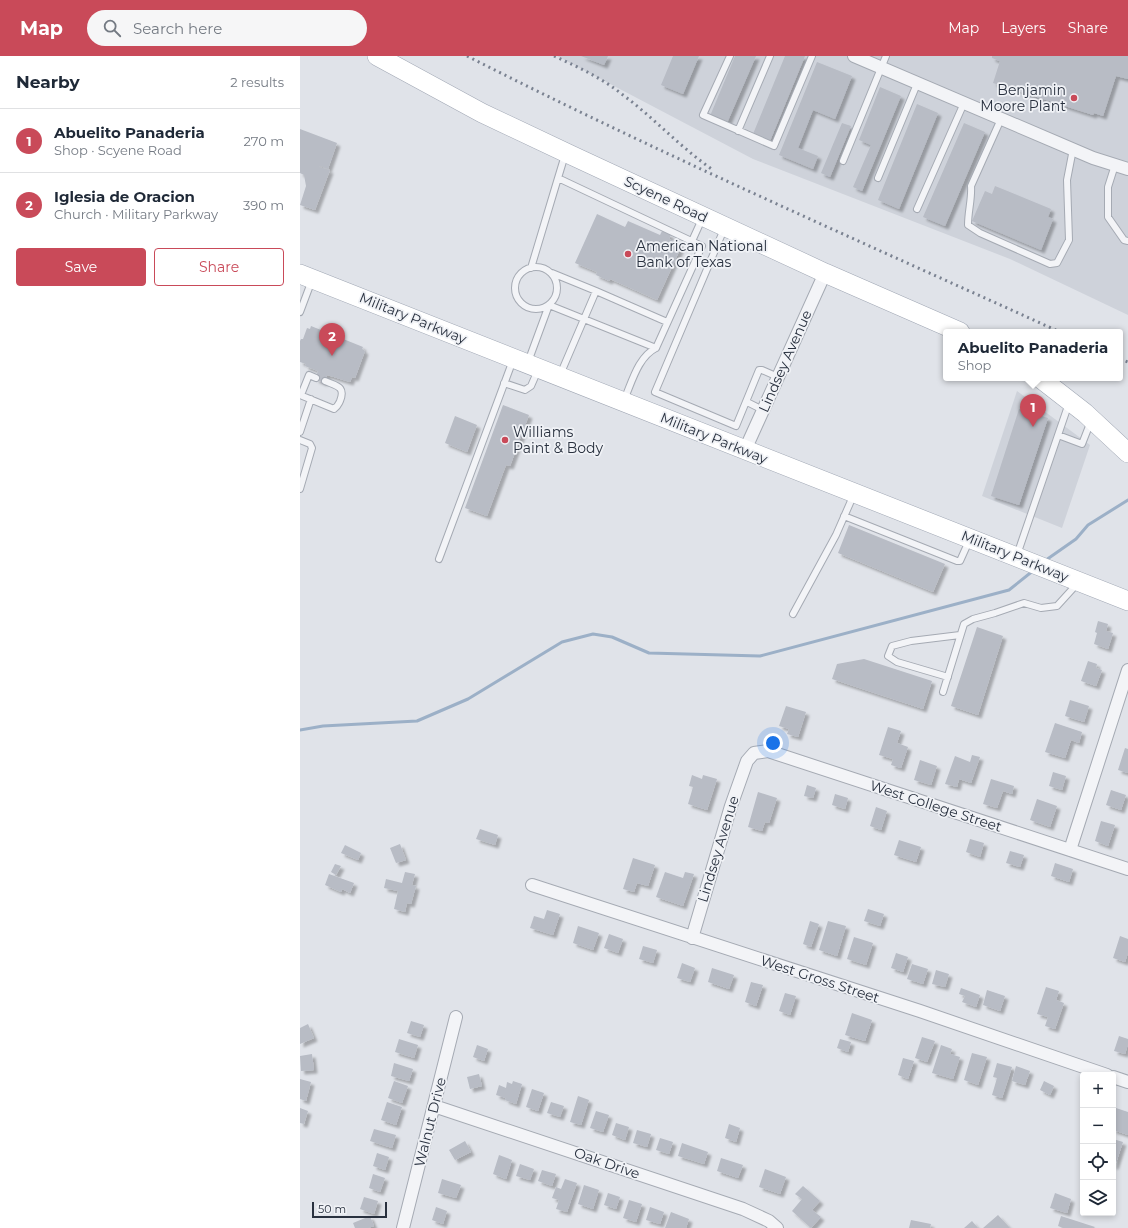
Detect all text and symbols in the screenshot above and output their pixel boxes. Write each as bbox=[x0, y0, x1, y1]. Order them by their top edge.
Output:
search box bbox=[87, 10, 367, 46]
text: Map bbox=[20, 17, 63, 40]
icon: search bbox=[101, 17, 123, 39]
text: Search here bbox=[133, 19, 222, 38]
text: Map bbox=[948, 19, 979, 37]
text: Layers bbox=[1001, 19, 1046, 37]
text: Share bbox=[1068, 19, 1108, 37]
text: Nearby bbox=[16, 72, 80, 92]
text: 2 results bbox=[230, 74, 284, 90]
place label: Benjamin Moore Plant bbox=[980, 81, 1066, 115]
marker: Benjamin Moore Plant bbox=[1069, 93, 1079, 103]
text: Abuelito Panaderia bbox=[54, 123, 205, 142]
text: 1 bbox=[26, 133, 32, 149]
text: 270 m bbox=[243, 133, 284, 149]
text: Shop · Scyene Road bbox=[54, 142, 182, 158]
street label: Scyene Road bbox=[621, 172, 711, 226]
text: Iglesia de Oracion bbox=[54, 187, 195, 206]
text: 2 bbox=[25, 197, 33, 213]
text: 390 m bbox=[243, 197, 284, 213]
text: Church · Military Parkway bbox=[54, 206, 218, 222]
place label: American National Bank of Texas bbox=[636, 237, 767, 271]
button: Save bbox=[16, 248, 146, 286]
button: Share bbox=[154, 248, 284, 286]
marker: American National Bank of Texas bbox=[623, 249, 633, 259]
street label: Military Parkway bbox=[357, 288, 470, 348]
street label: Lindsey Avenue bbox=[754, 307, 816, 415]
pin: 2 bbox=[319, 323, 345, 356]
popup bbox=[943, 329, 1123, 381]
text: Abuelito Panaderia bbox=[958, 338, 1108, 357]
text: Shop bbox=[958, 357, 991, 373]
pin: 1 bbox=[1020, 394, 1046, 427]
street label: Military Parkway bbox=[658, 408, 771, 468]
place label: Williams Paint & Body bbox=[513, 423, 603, 457]
marker: Williams Paint & Body bbox=[500, 435, 510, 445]
street label: Military Parkway bbox=[959, 526, 1072, 586]
your location bbox=[763, 733, 783, 753]
street label: West College Street bbox=[868, 776, 1005, 836]
street label: Lindsey Avenue bbox=[693, 794, 743, 904]
street label: West Gross Street bbox=[758, 951, 882, 1007]
map controls bbox=[1080, 1072, 1116, 1216]
button: + bbox=[1080, 1072, 1116, 1108]
street label: Walnut Drive bbox=[410, 1075, 450, 1169]
button: − bbox=[1080, 1108, 1116, 1144]
street label: Oak Drive bbox=[572, 1143, 642, 1183]
button: locate bbox=[1080, 1144, 1116, 1180]
button: layers bbox=[1080, 1180, 1116, 1216]
scale bar bbox=[312, 1200, 387, 1219]
text: 50 m bbox=[318, 1202, 346, 1216]

